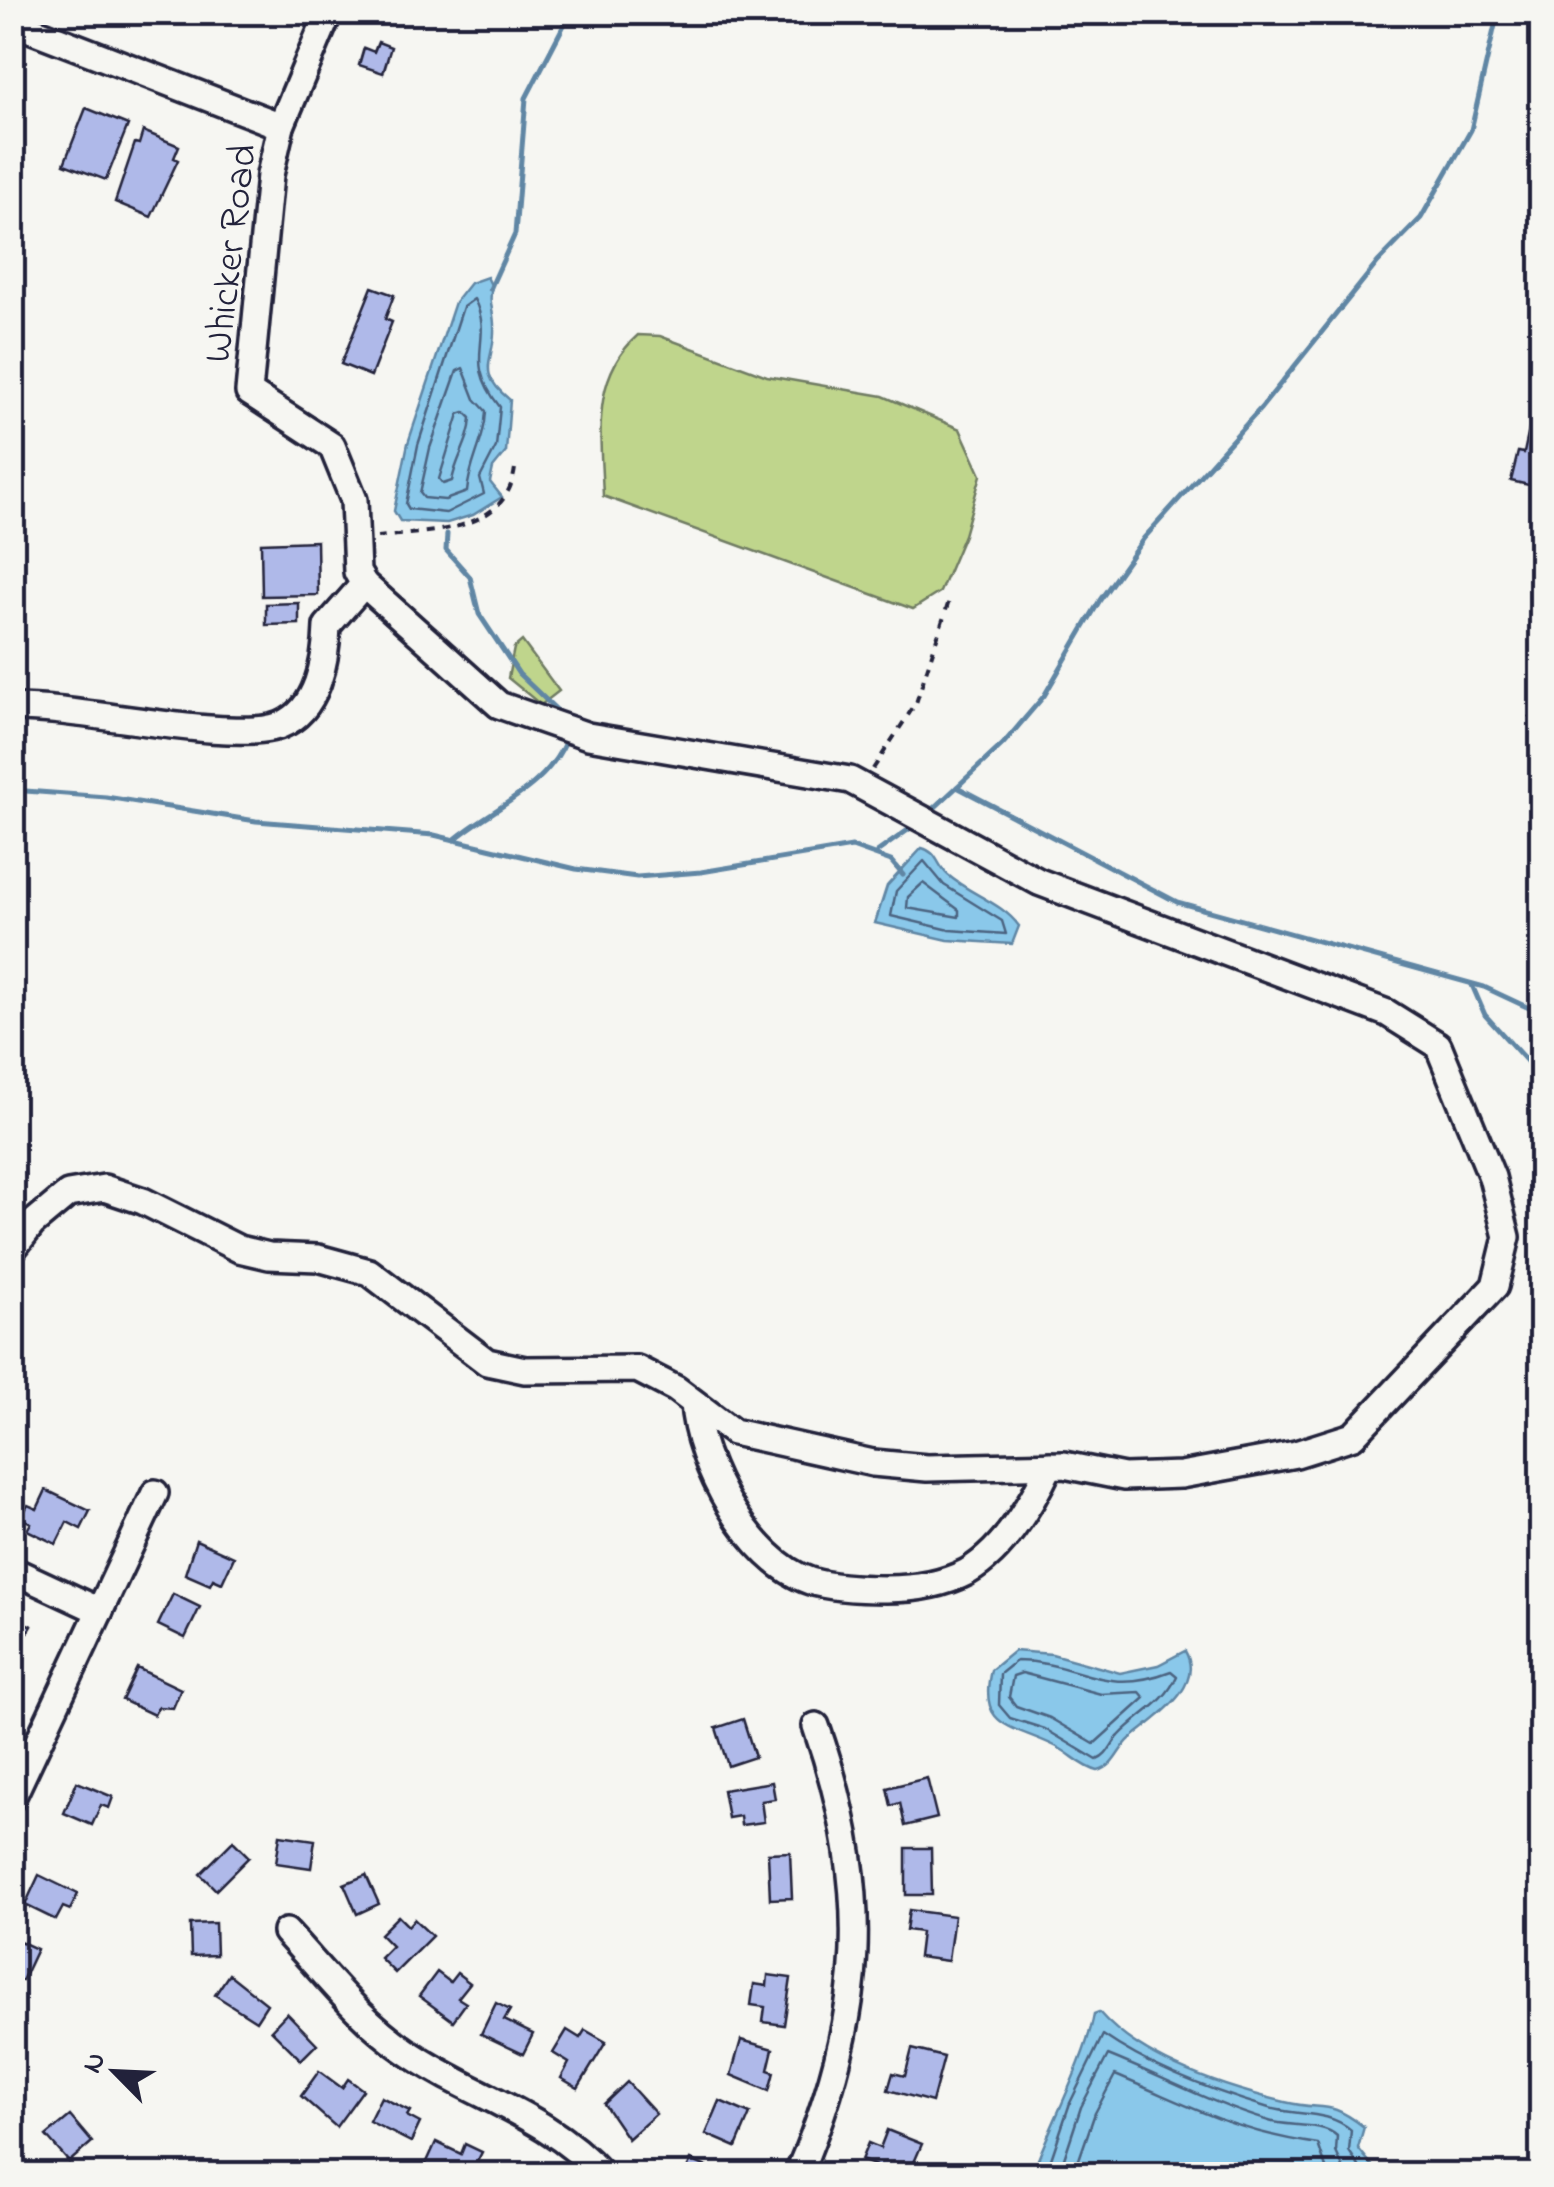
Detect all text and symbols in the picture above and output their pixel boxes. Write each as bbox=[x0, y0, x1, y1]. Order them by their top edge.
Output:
street label: Whicker Road bbox=[190, 141, 275, 366]
north arrow bbox=[65, 2022, 165, 2122]
text: N bbox=[73, 2046, 118, 2080]

